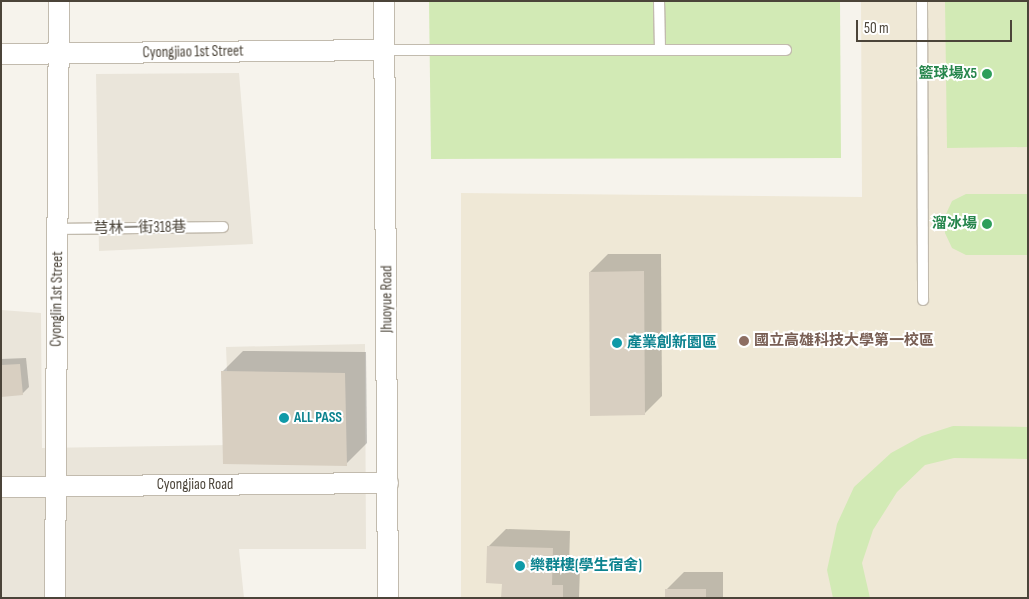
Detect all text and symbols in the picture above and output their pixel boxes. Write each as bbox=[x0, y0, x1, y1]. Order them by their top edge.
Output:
scale bar bbox=[859, 10, 1015, 42]
text: 50 m bbox=[864, 19, 889, 38]
street label: Cyongjiao 1st Street bbox=[142, 42, 244, 62]
place label: 籃球場X5 bbox=[918, 65, 977, 83]
marker: 籃球場X5 bbox=[981, 68, 993, 80]
place label: 溜冰場 bbox=[932, 215, 977, 233]
street label: 芎林一街318巷 bbox=[93, 218, 187, 238]
marker: 溜冰場 bbox=[981, 218, 993, 230]
street label: Cyonglin 1st Street bbox=[47, 251, 67, 347]
street label: Jhuoyue Road bbox=[378, 265, 396, 333]
place label: 國立高雄科技大學第一校區 bbox=[754, 332, 934, 350]
place label: 產業創新園區 bbox=[627, 334, 717, 352]
marker: 國立高雄科技大學第一校區 bbox=[738, 335, 750, 347]
marker: 產業創新園區 bbox=[611, 337, 623, 349]
place label: ALL PASS bbox=[294, 409, 342, 427]
marker: ALL PASS bbox=[278, 412, 290, 424]
street label: Cyongjiao Road bbox=[157, 476, 233, 494]
place label: 樂群樓(學生宿舍) bbox=[530, 557, 642, 575]
marker: 樂群樓(學生宿舍) bbox=[514, 560, 526, 572]

